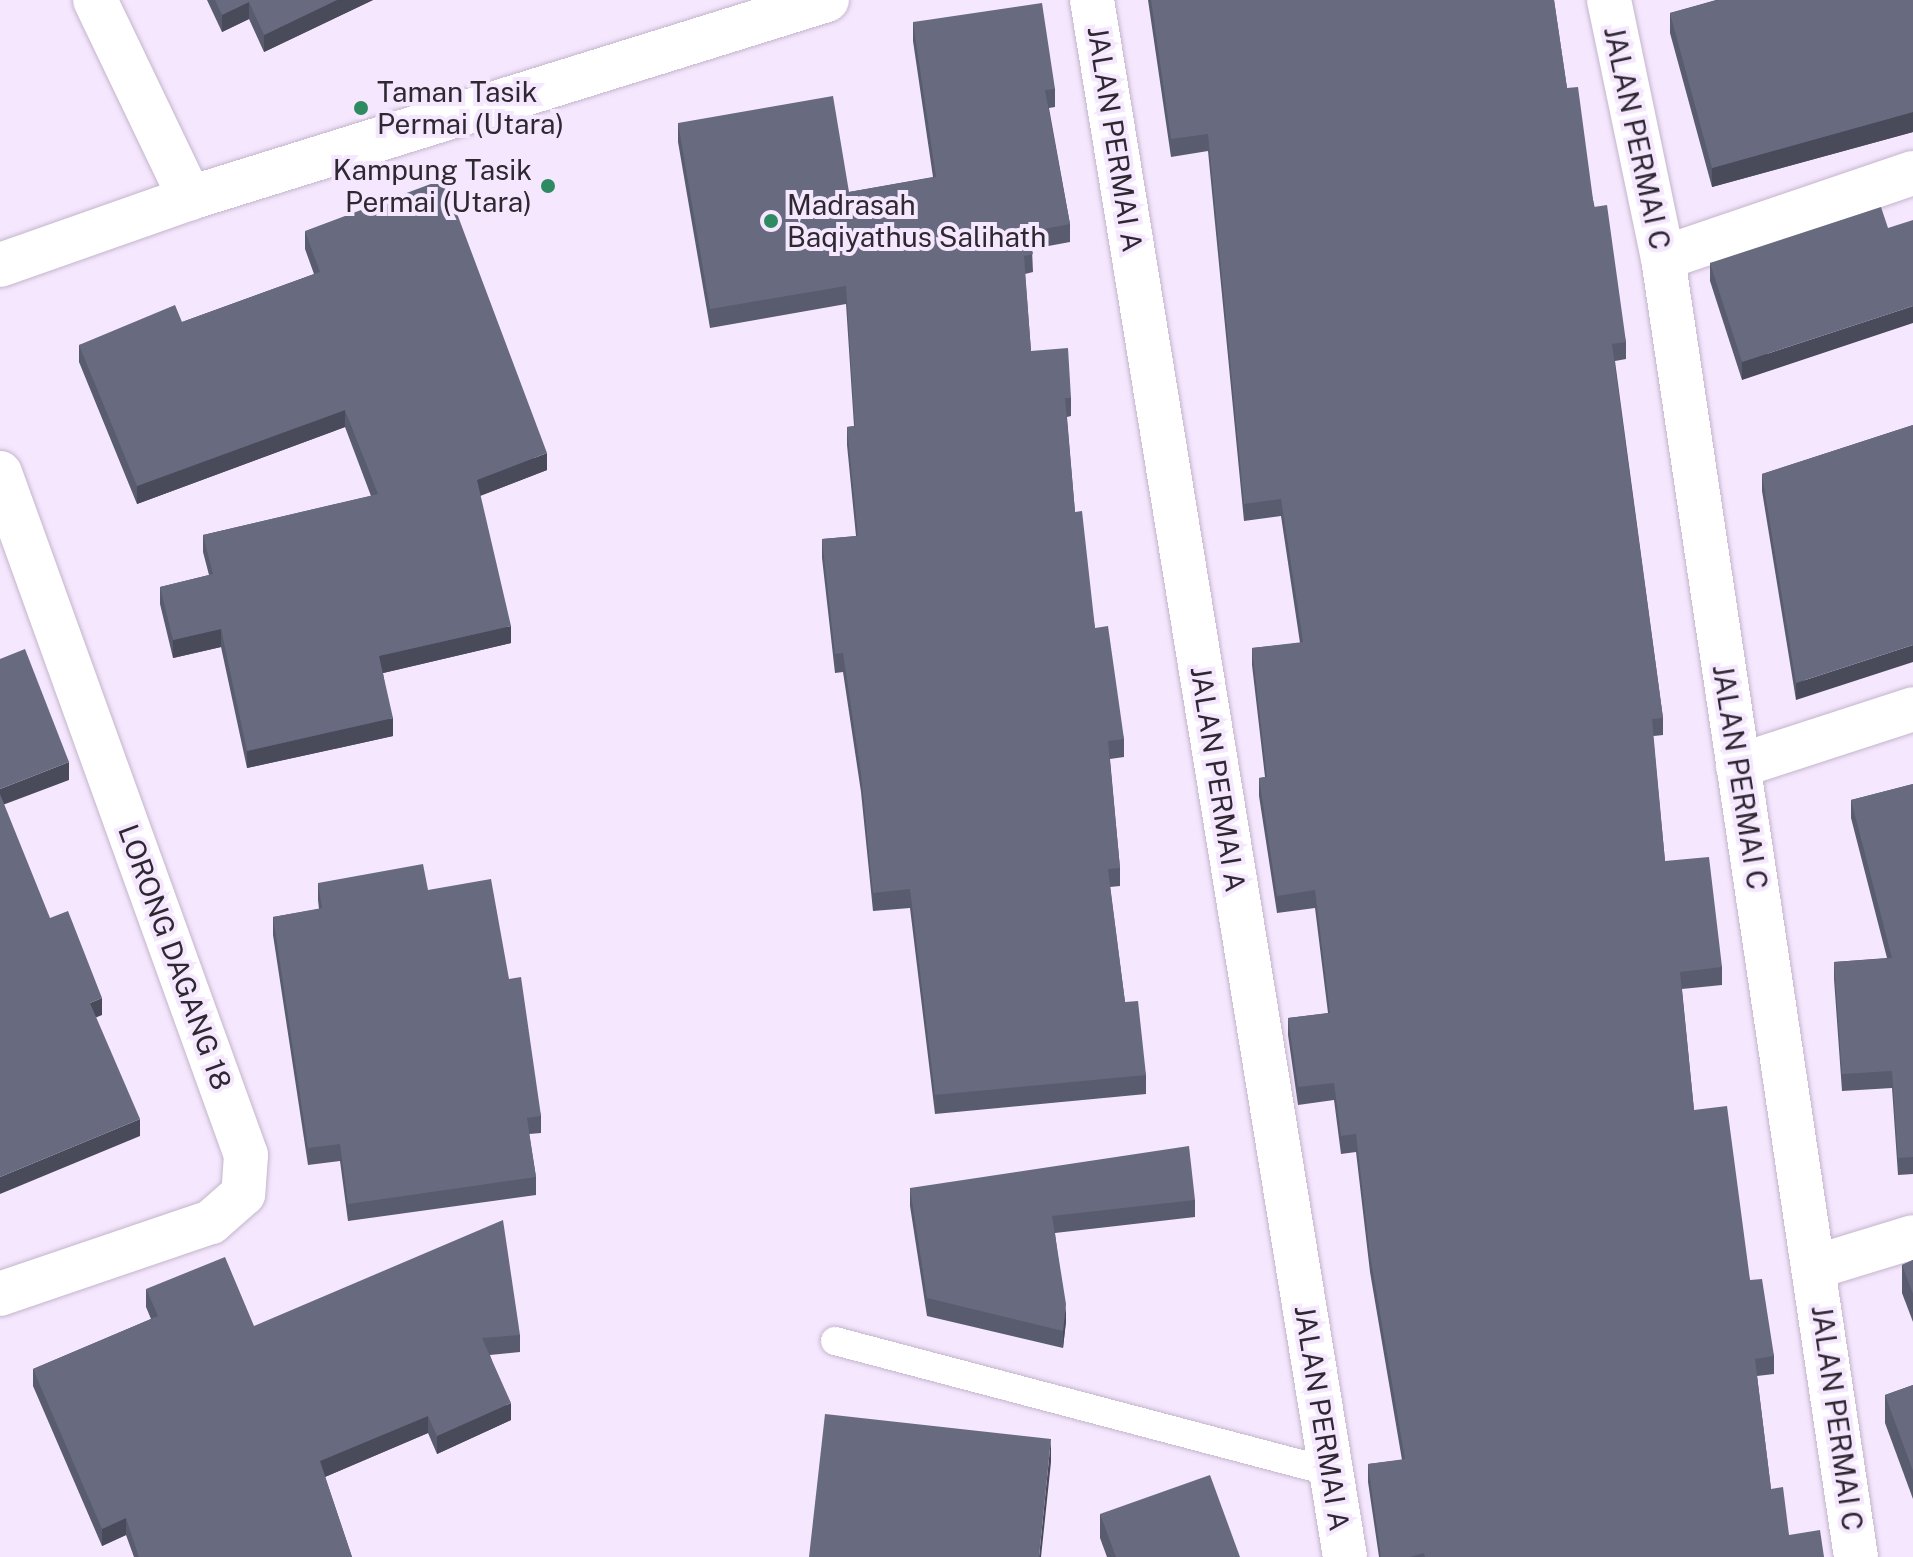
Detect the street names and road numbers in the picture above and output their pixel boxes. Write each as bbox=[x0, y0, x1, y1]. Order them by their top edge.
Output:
street label: JALAN PERMAI C bbox=[1597, 23, 1677, 253]
street label: JALAN PERMAI A bbox=[1081, 24, 1149, 254]
street label: JALAN PERMAI C bbox=[1706, 662, 1774, 892]
street label: JALAN PERMAI A bbox=[1184, 664, 1252, 894]
street label: LORONG DAGANG 18 bbox=[111, 820, 239, 1094]
street label: JALAN PERMAI A bbox=[1288, 1303, 1356, 1533]
street label: JALAN PERMAI C bbox=[1805, 1303, 1869, 1533]

